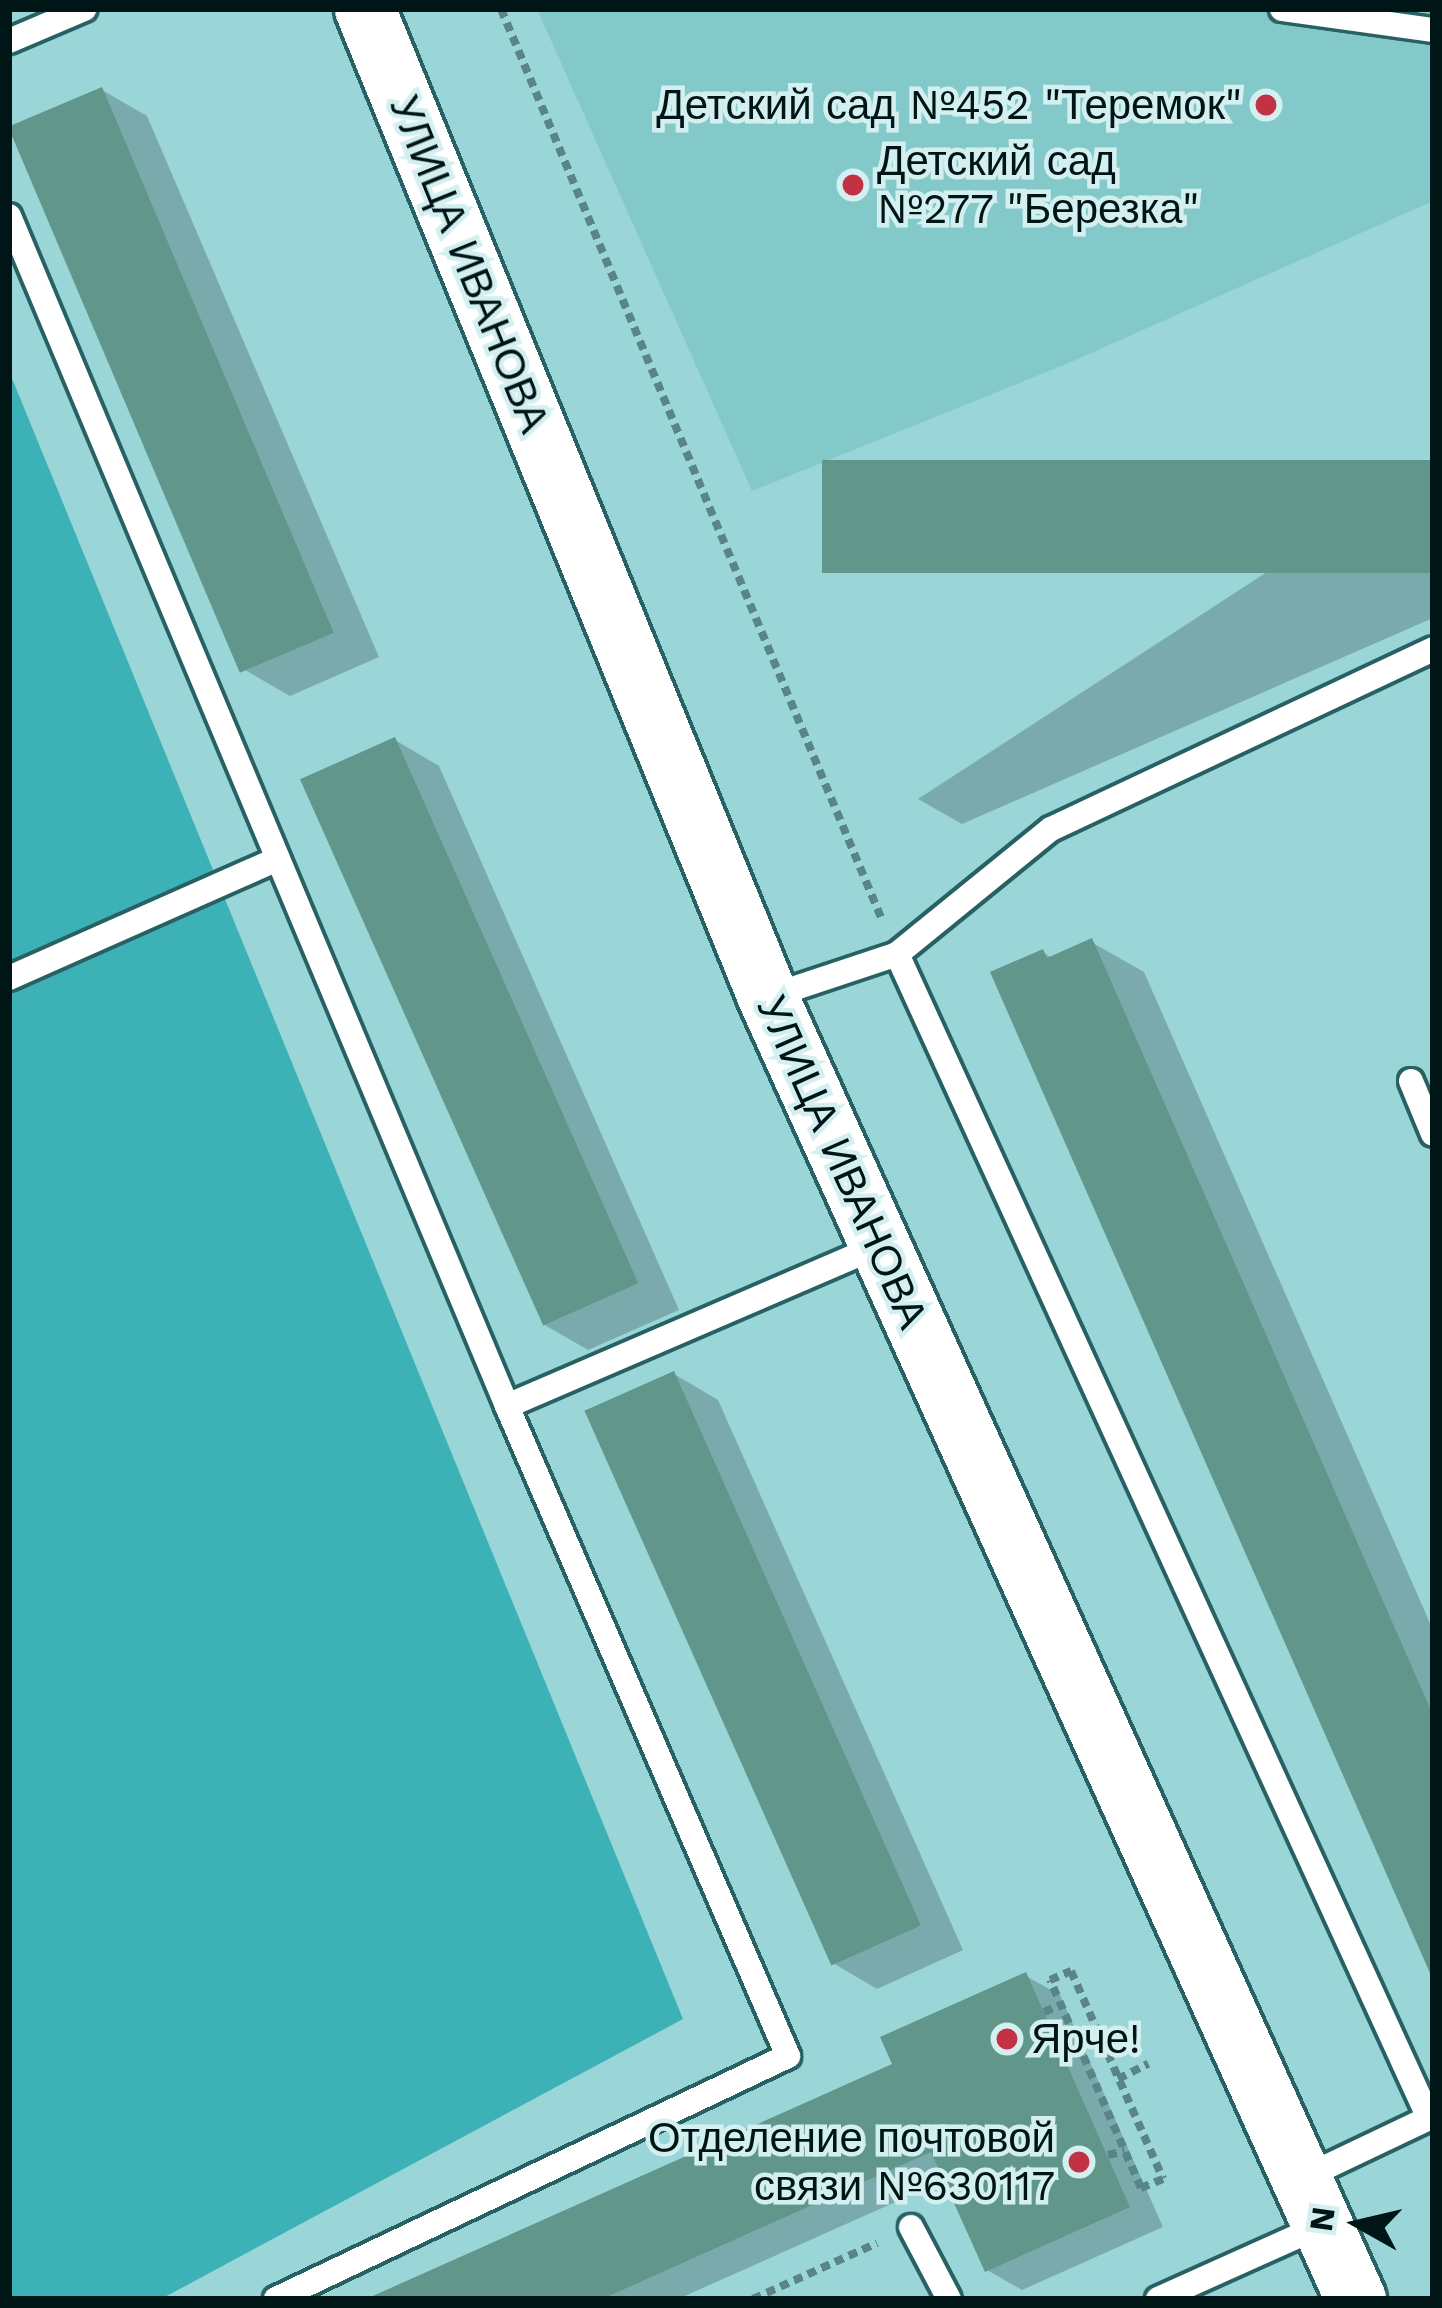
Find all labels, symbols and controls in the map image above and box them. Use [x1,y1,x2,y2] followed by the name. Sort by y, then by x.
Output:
[656,80,1242,130] place label: Детский сад №452 "Теремок"
[378,88,560,440] street label: УЛИЦА ИВАНОВА
[1253,92,1279,118] marker: Детский сад №452 "Теремок"
[877,136,1201,234] place label: Детский сад №277 "Березка"
[840,172,866,198] marker: Детский сад №277 "Березка"
[746,988,938,1336] street label: УЛИЦА ИВАНОВА
[1031,2014,1140,2064] place label: Ярче!
[994,2026,1020,2052] marker: Ярче!
[648,2113,1055,2212] place label: Отделение почтовой связи №630117
[1066,2149,1092,2175] marker: Отделение почтовой связи №630117
[1298,2164,1418,2284] north arrow
[1301,2204,1343,2234] text: N

